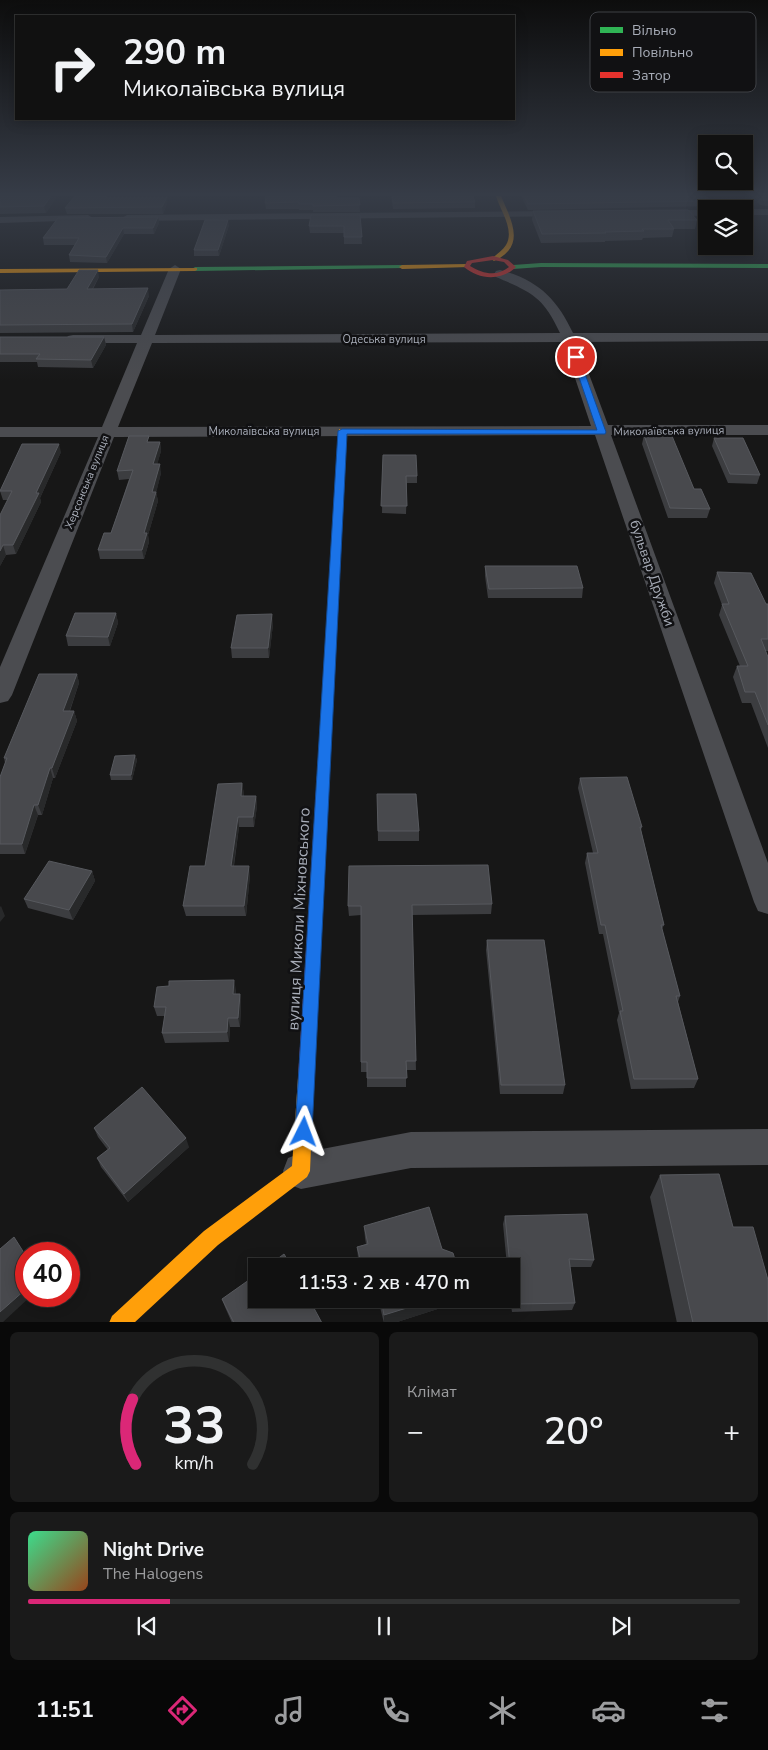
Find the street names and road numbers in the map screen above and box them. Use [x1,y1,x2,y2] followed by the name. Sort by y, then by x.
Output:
[342,332,426,347] street label: Одеська вулиця
[613,423,725,439] street label: Миколаївська вулиця
[208,424,320,439] street label: Миколаївська вулиця
[61,433,113,531] street label: Херсонська вулиця
[625,517,679,629] street label: бульвар Дружби
[282,807,316,1031] street label: вулиця Миколи Міхновського

